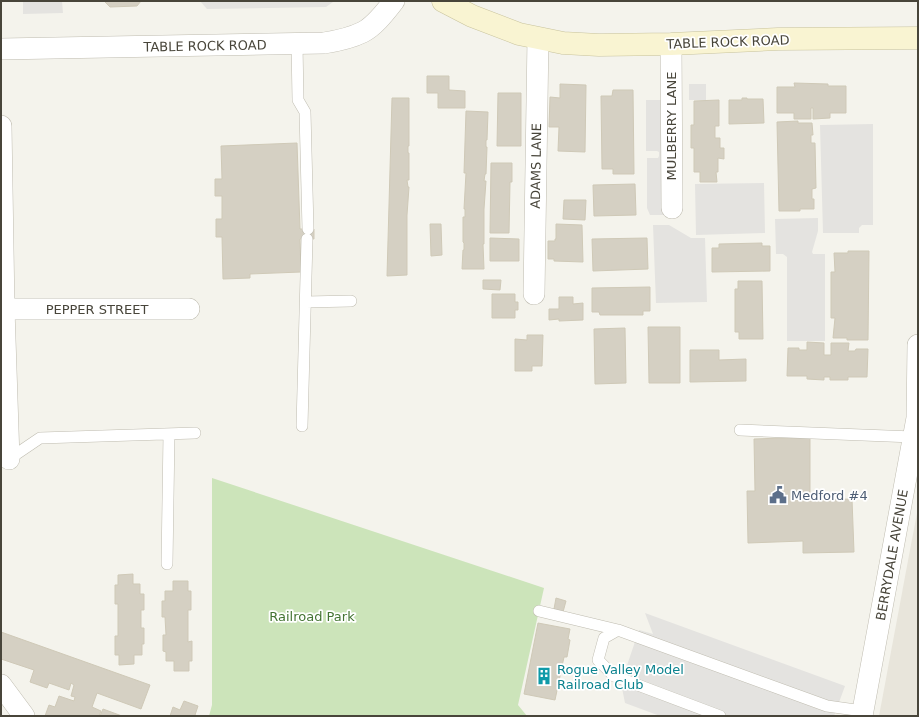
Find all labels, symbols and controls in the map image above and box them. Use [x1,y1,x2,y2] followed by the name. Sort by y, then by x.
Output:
[665,32,790,52] street label: TABLE ROCK ROAD
[142,37,267,55] street label: TABLE ROCK ROAD
[664,72,679,180] street label: MULBERRY LANE
[528,123,544,209] street label: ADAMS LANE
[46,302,148,317] street label: PEPPER STREET
[768,485,788,505] public building icon: Medford #4
[791,488,868,503] place label: Medford #4
[873,488,911,622] street label: BERRYDALE AVENUE
[269,609,355,624] park label: Railroad Park
[557,662,684,692] place label: Rogue Valley Model Railroad Club
[534,666,554,686] building icon: Rogue Valley Model Railroad Club

